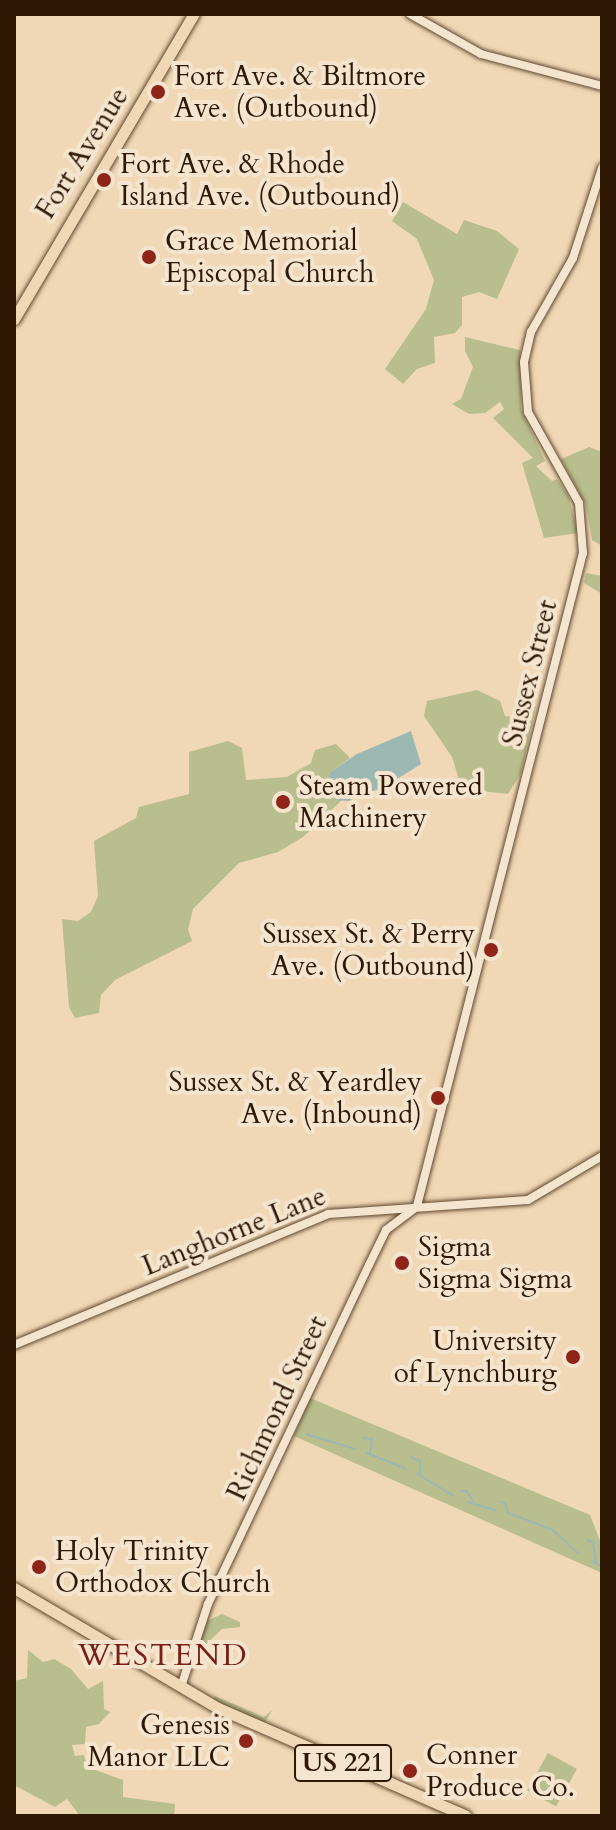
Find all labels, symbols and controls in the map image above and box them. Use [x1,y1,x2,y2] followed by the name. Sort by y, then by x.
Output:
[174,59,426,125] place label: Fort Ave. & Biltmore Ave. (Outbound)
[28,81,136,225] street label: Fort Avenue
[149,83,167,101] marker: Fort Ave. & Biltmore Ave. (Outbound)
[120,147,400,213] place label: Fort Ave. & Rhode Island Ave. (Outbound)
[95,171,113,189] marker: Fort Ave. & Rhode Island Ave. (Outbound)
[165,224,374,290] place label: Grace Memorial Episcopal Church
[140,248,158,266] marker: Grace Memorial Episcopal Church
[496,596,564,750] street label: Sussex Street
[299,769,483,835] place label: Steam Powered Machinery
[274,793,292,811] marker: Steam Powered Machinery
[262,917,475,983] place label: Sussex St. & Perry Ave. (Outbound)
[482,941,500,959] marker: Sussex St. & Perry Ave. (Outbound)
[168,1065,422,1131] place label: Sussex St. & Yeardley Ave. (Inbound)
[429,1089,447,1107] marker: Sussex St. & Yeardley Ave. (Inbound)
[137,1179,331,1283] street label: Langhorne Lane
[418,1230,572,1296] place label: Sigma Sigma Sigma
[393,1254,411,1272] marker: Sigma Sigma Sigma
[220,1310,334,1506] street label: Richmond Street
[394,1324,557,1390] place label: University of Lynchburg
[564,1348,582,1366] marker: University of Lynchburg
[55,1534,271,1600] place label: Holy Trinity Orthodox Church
[30,1558,48,1576] marker: Holy Trinity Orthodox Church
[77,1638,249,1674] district label: WESTEND
[87,1708,230,1774] place label: Genesis Manor LLC
[237,1732,255,1750] marker: Genesis Manor LLC
[426,1738,575,1804] place label: Conner Produce Co.
[293,1741,393,1785] road number: US 221
[401,1762,419,1780] marker: Conner Produce Co.

